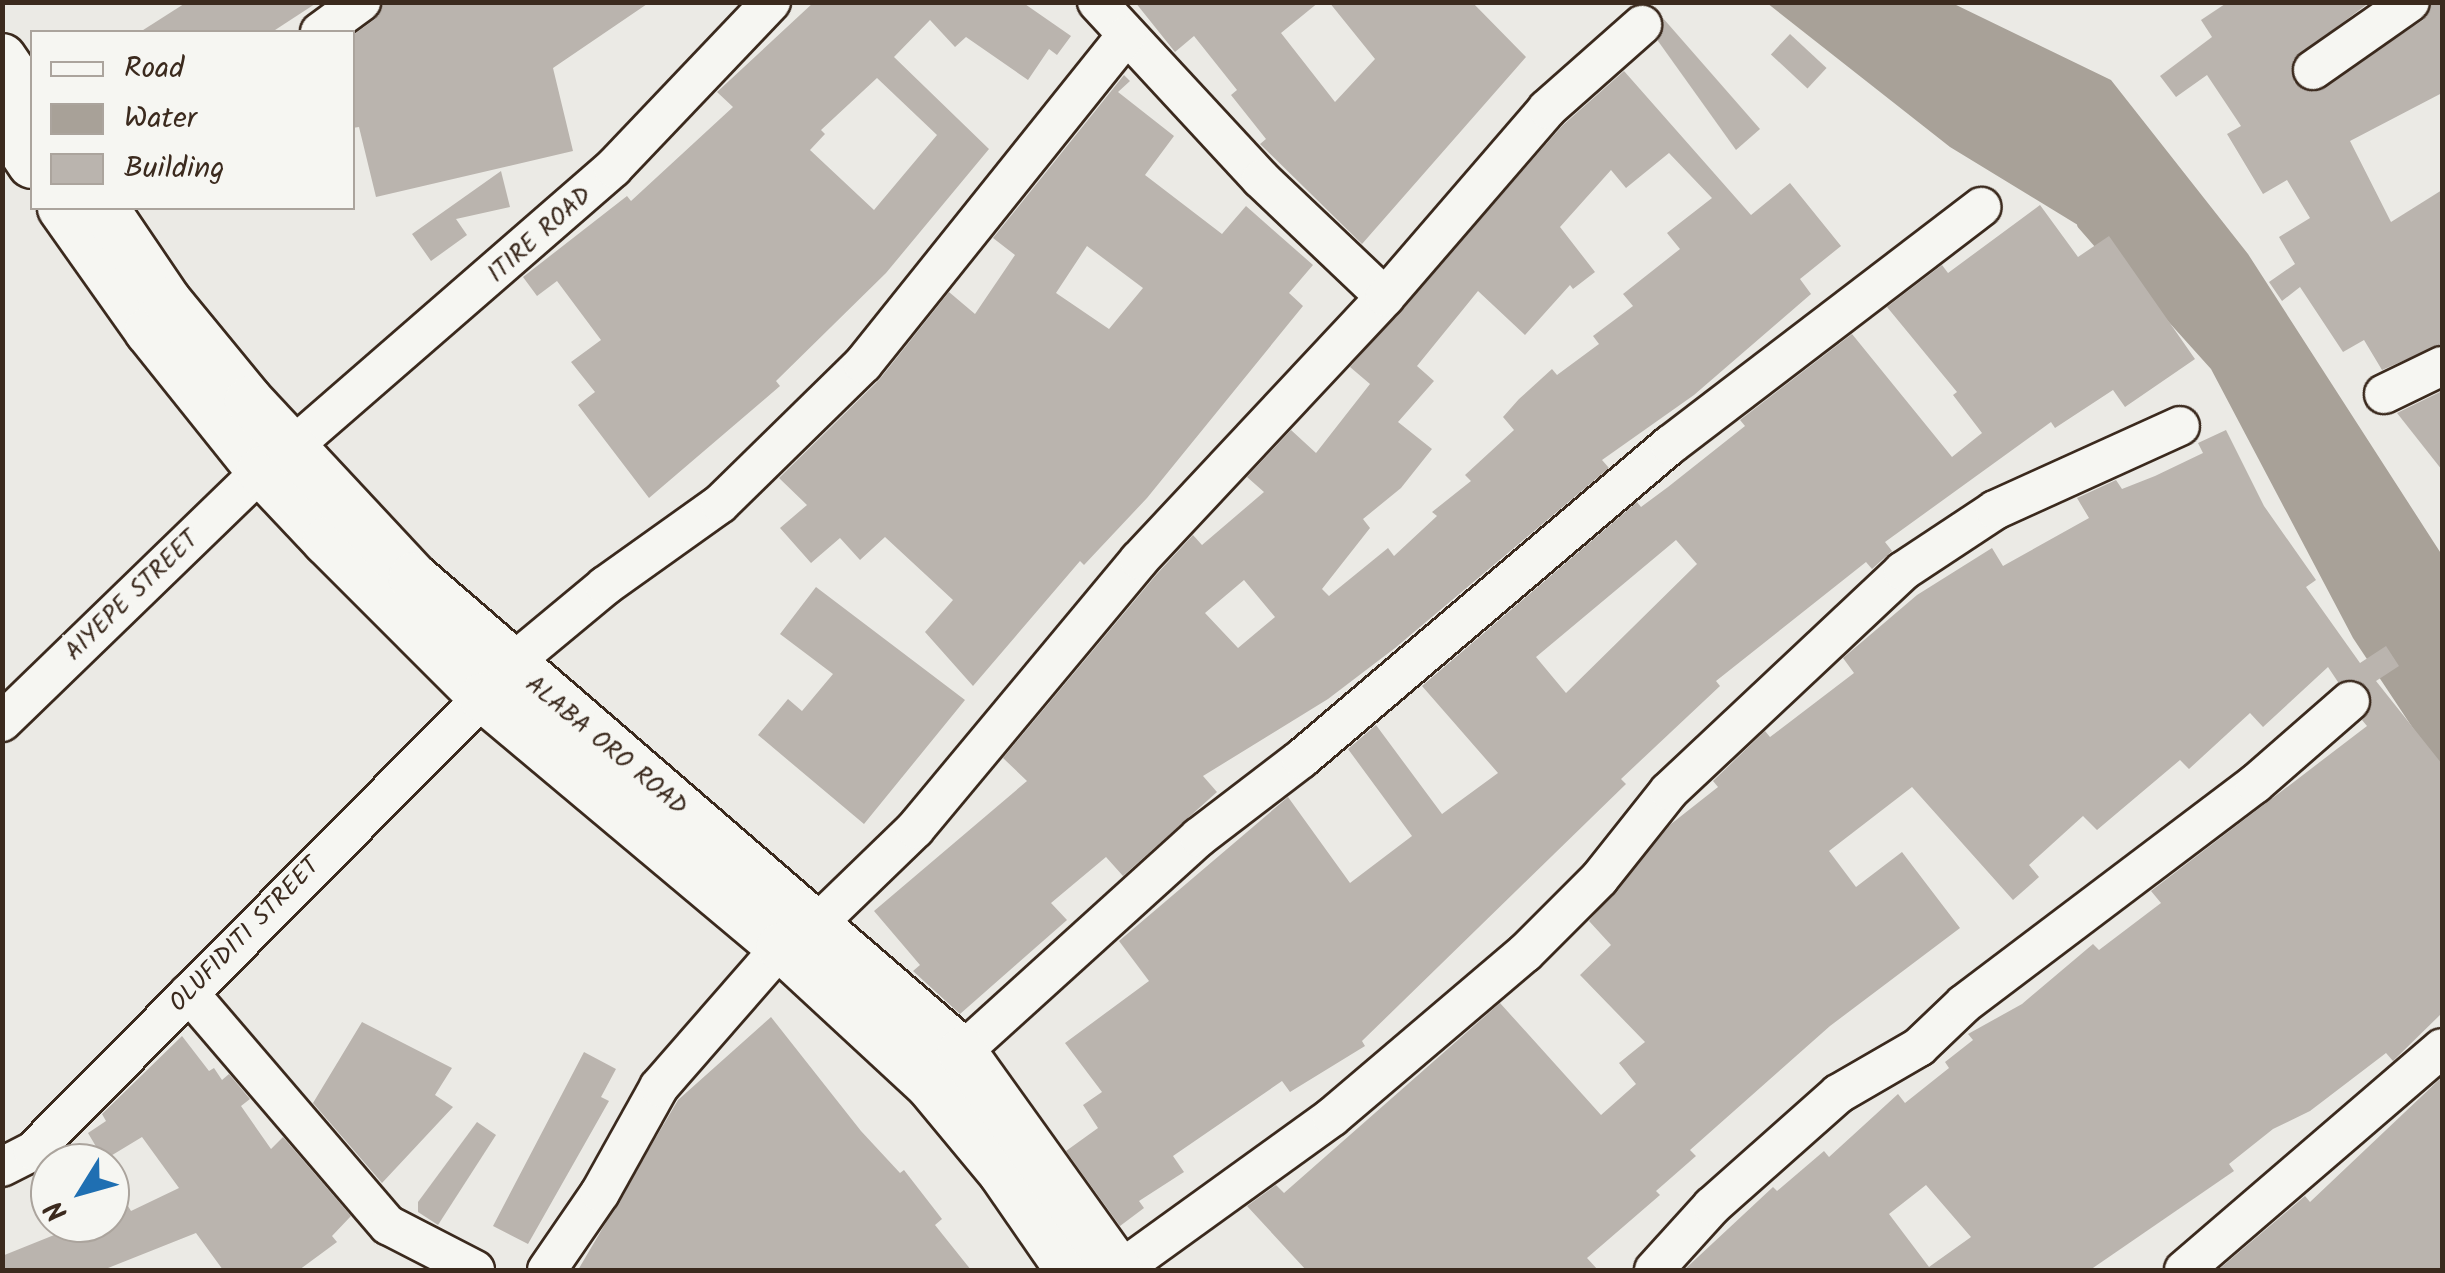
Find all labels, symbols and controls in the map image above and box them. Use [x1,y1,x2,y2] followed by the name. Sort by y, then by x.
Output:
[30,30,355,210] legend
[124,45,184,93] text: Road
[124,95,197,143] text: Water
[124,145,224,193] text: Building
[482,181,598,289] street label: ITIRE ROAD
[59,525,205,667] street label: AIYEPE STREET
[519,670,693,822] street label: ALABA ORO ROAD
[163,851,327,1019] street label: OLUFIDITI STREET
[30,1143,130,1243] north arrow
[34,1190,81,1231] text: N

